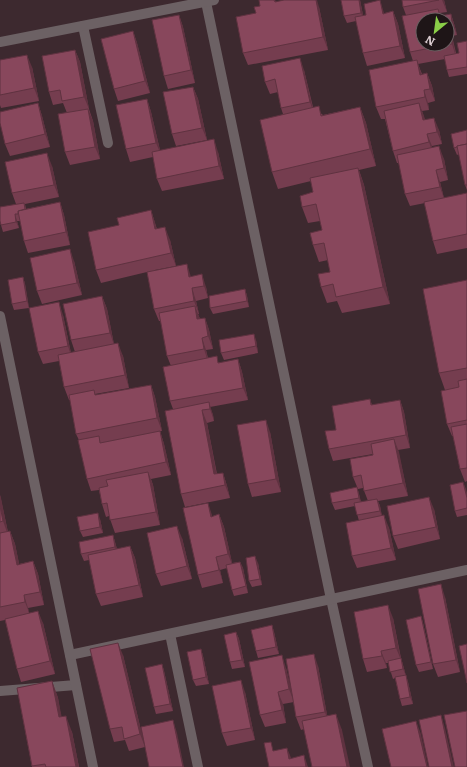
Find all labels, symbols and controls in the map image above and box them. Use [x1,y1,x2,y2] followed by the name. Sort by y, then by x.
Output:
[415,12,455,52] north arrow
[422,32,438,51] text: N

